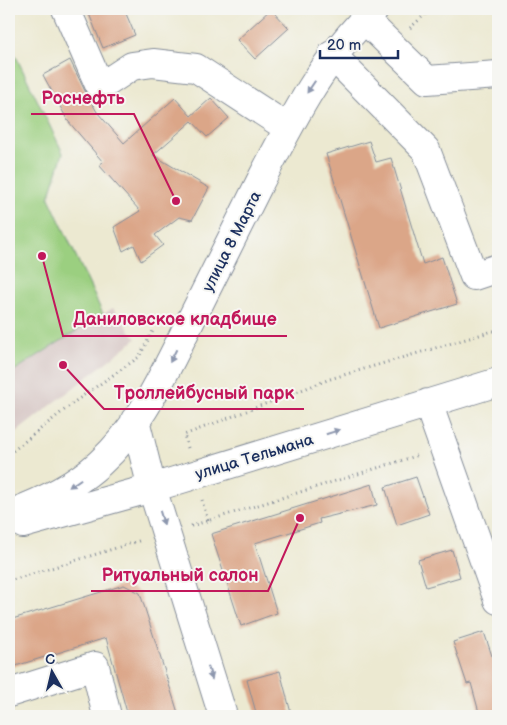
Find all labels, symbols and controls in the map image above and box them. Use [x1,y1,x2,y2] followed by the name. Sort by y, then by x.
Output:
[320,28,397,60] scale bar
[327,36,361,55] text: 20 m
[307,80,316,94] one-way arrow
[31,81,134,114] callout: Роснефть
[41,88,126,109] text: Роснефть
[199,188,266,295] street label: улица 8 Марта
[63,303,287,336] callout: Даниловское кладбище
[73,309,277,330] text: Даниловское кладбище
[169,348,177,363] one-way arrow
[104,376,304,409] callout: Троллейбусный парк
[114,383,294,404] text: Троллейбусный парк
[325,428,340,435] one-way arrow
[193,430,316,484] street label: улица Тельмана
[68,478,82,488] one-way arrow
[158,511,166,526] one-way arrow
[91,558,268,591] callout: Ритуальный салон
[101,565,259,586] text: Ритуальный салон
[28,648,78,698] north arrow
[44,650,57,669] text: С
[206,666,214,681] one-way arrow

